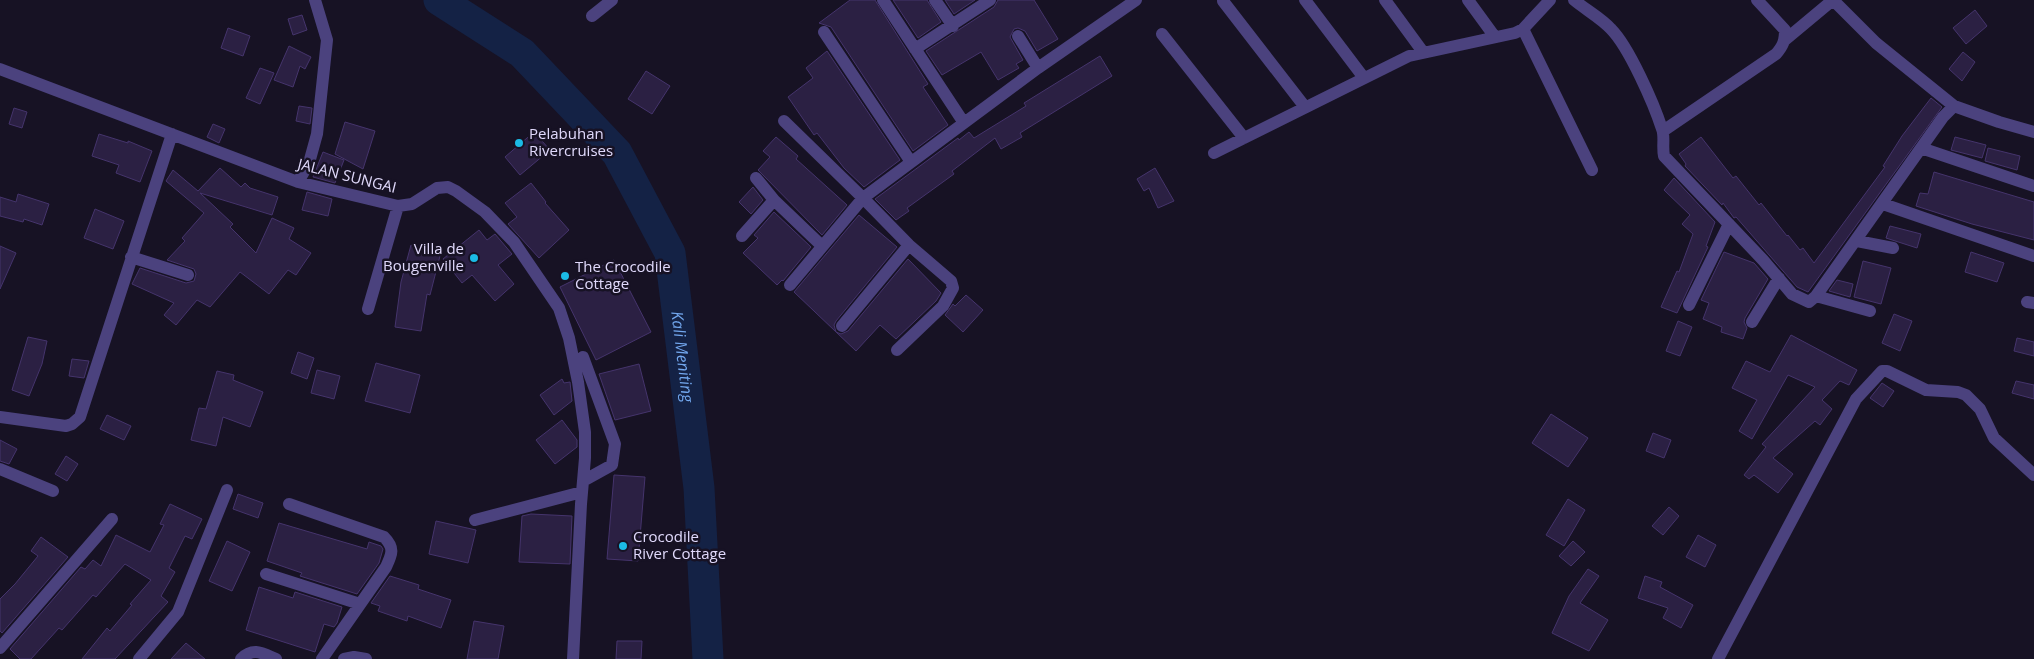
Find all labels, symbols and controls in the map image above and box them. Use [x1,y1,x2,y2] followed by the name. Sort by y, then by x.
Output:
[529,123,613,160] place label: Pelabuhan Rivercruises
[513,137,525,149] marker: Pelabuhan Rivercruises
[294,153,399,197] street label: JALAN SUNGAI
[383,238,464,275] place label: Villa de Bougenville
[468,252,480,264] marker: Villa de Bougenville
[575,256,671,293] place label: The Crocodile Cottage
[559,270,571,282] marker: The Crocodile Cottage
[666,310,699,404] water label: Kali Meniting
[633,526,726,563] place label: Crocodile River Cottage
[617,540,629,552] marker: Crocodile River Cottage

